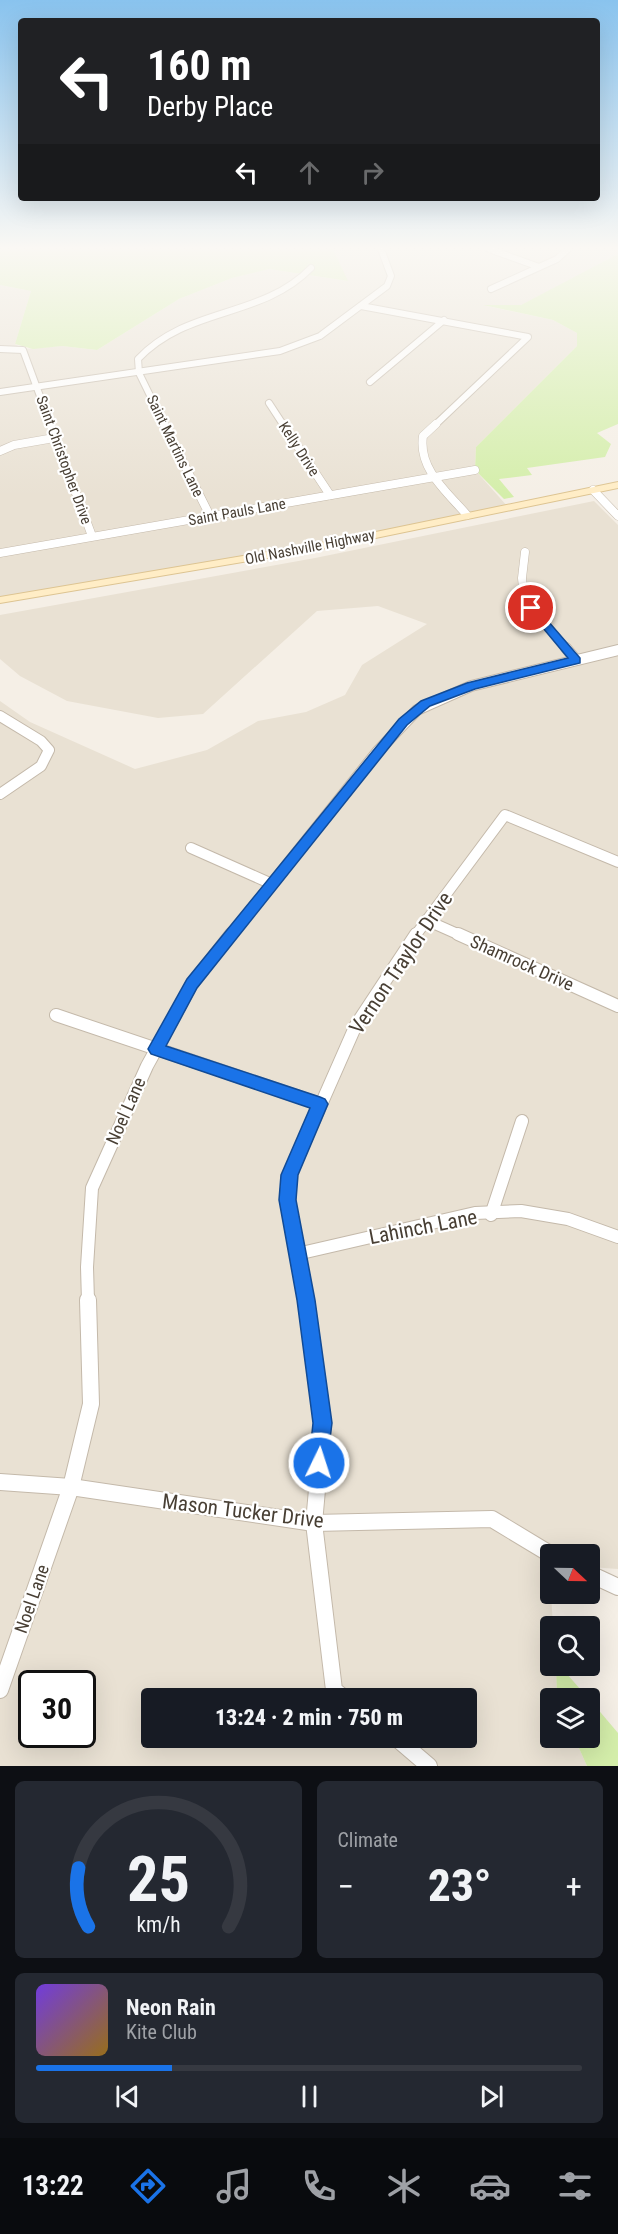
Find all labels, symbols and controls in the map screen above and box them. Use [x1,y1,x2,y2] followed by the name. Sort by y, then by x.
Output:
[147,41,252,90] text: 160 m
[48,42,126,120] icon: left
[147,91,273,123] text: Derby Place
[230,156,263,189] icon: left
[293,156,326,189] icon: ahead
[356,156,389,189] icon: right
[143,392,207,500] street label: Saint Martins Lane
[32,393,96,527] street label: Saint Christopher Drive
[275,418,323,480] street label: Kelly Drive
[187,495,287,529] street label: Saint Pauls Lane
[244,526,376,568] street label: Old Nashville Highway
[505,582,556,633] pin
[514,591,547,624] icon: arrive
[345,887,457,1039] street label: Vernon Traylor Drive
[467,930,577,995] street label: Shamrock Drive
[101,1074,150,1148] street label: Noel Lane
[367,1205,479,1249] street label: Lahinch Lane
[287,1431,351,1495] position arrow
[161,1489,325,1533] street label: Mason Tucker Drive
[540,1544,600,1604] north arrow
[540,1544,600,1748] map controls
[10,1562,53,1636] street label: Noel Lane
[540,1616,600,1676] button: search
[18,1670,96,1748] speed limit sign: 30
[540,1688,600,1748] button: layers
[215,1705,403,1730] text: 13:24 · 2 min · 750 m
[338,1828,398,1852] text: Climate
[127,1843,190,1916] text: 25
[428,1859,492,1912] text: 23°
[338,1867,354,1906] text: −
[566,1867,582,1906] text: +
[136,1912,180,1937] text: km/h
[126,1995,216,2020] text: Neon Rain
[126,2020,197,2044] text: Kite Club
[111,2080,144,2113] icon: previous
[293,2080,326,2113] icon: pause
[475,2080,508,2113] icon: next
[127,2165,169,2207] icon: directions
[213,2165,255,2207] icon: music
[298,2165,340,2207] icon: phone
[383,2165,425,2207] icon: climate
[469,2165,511,2207] icon: car
[554,2165,596,2207] icon: filters
[22,2170,84,2202] text: 13:22

